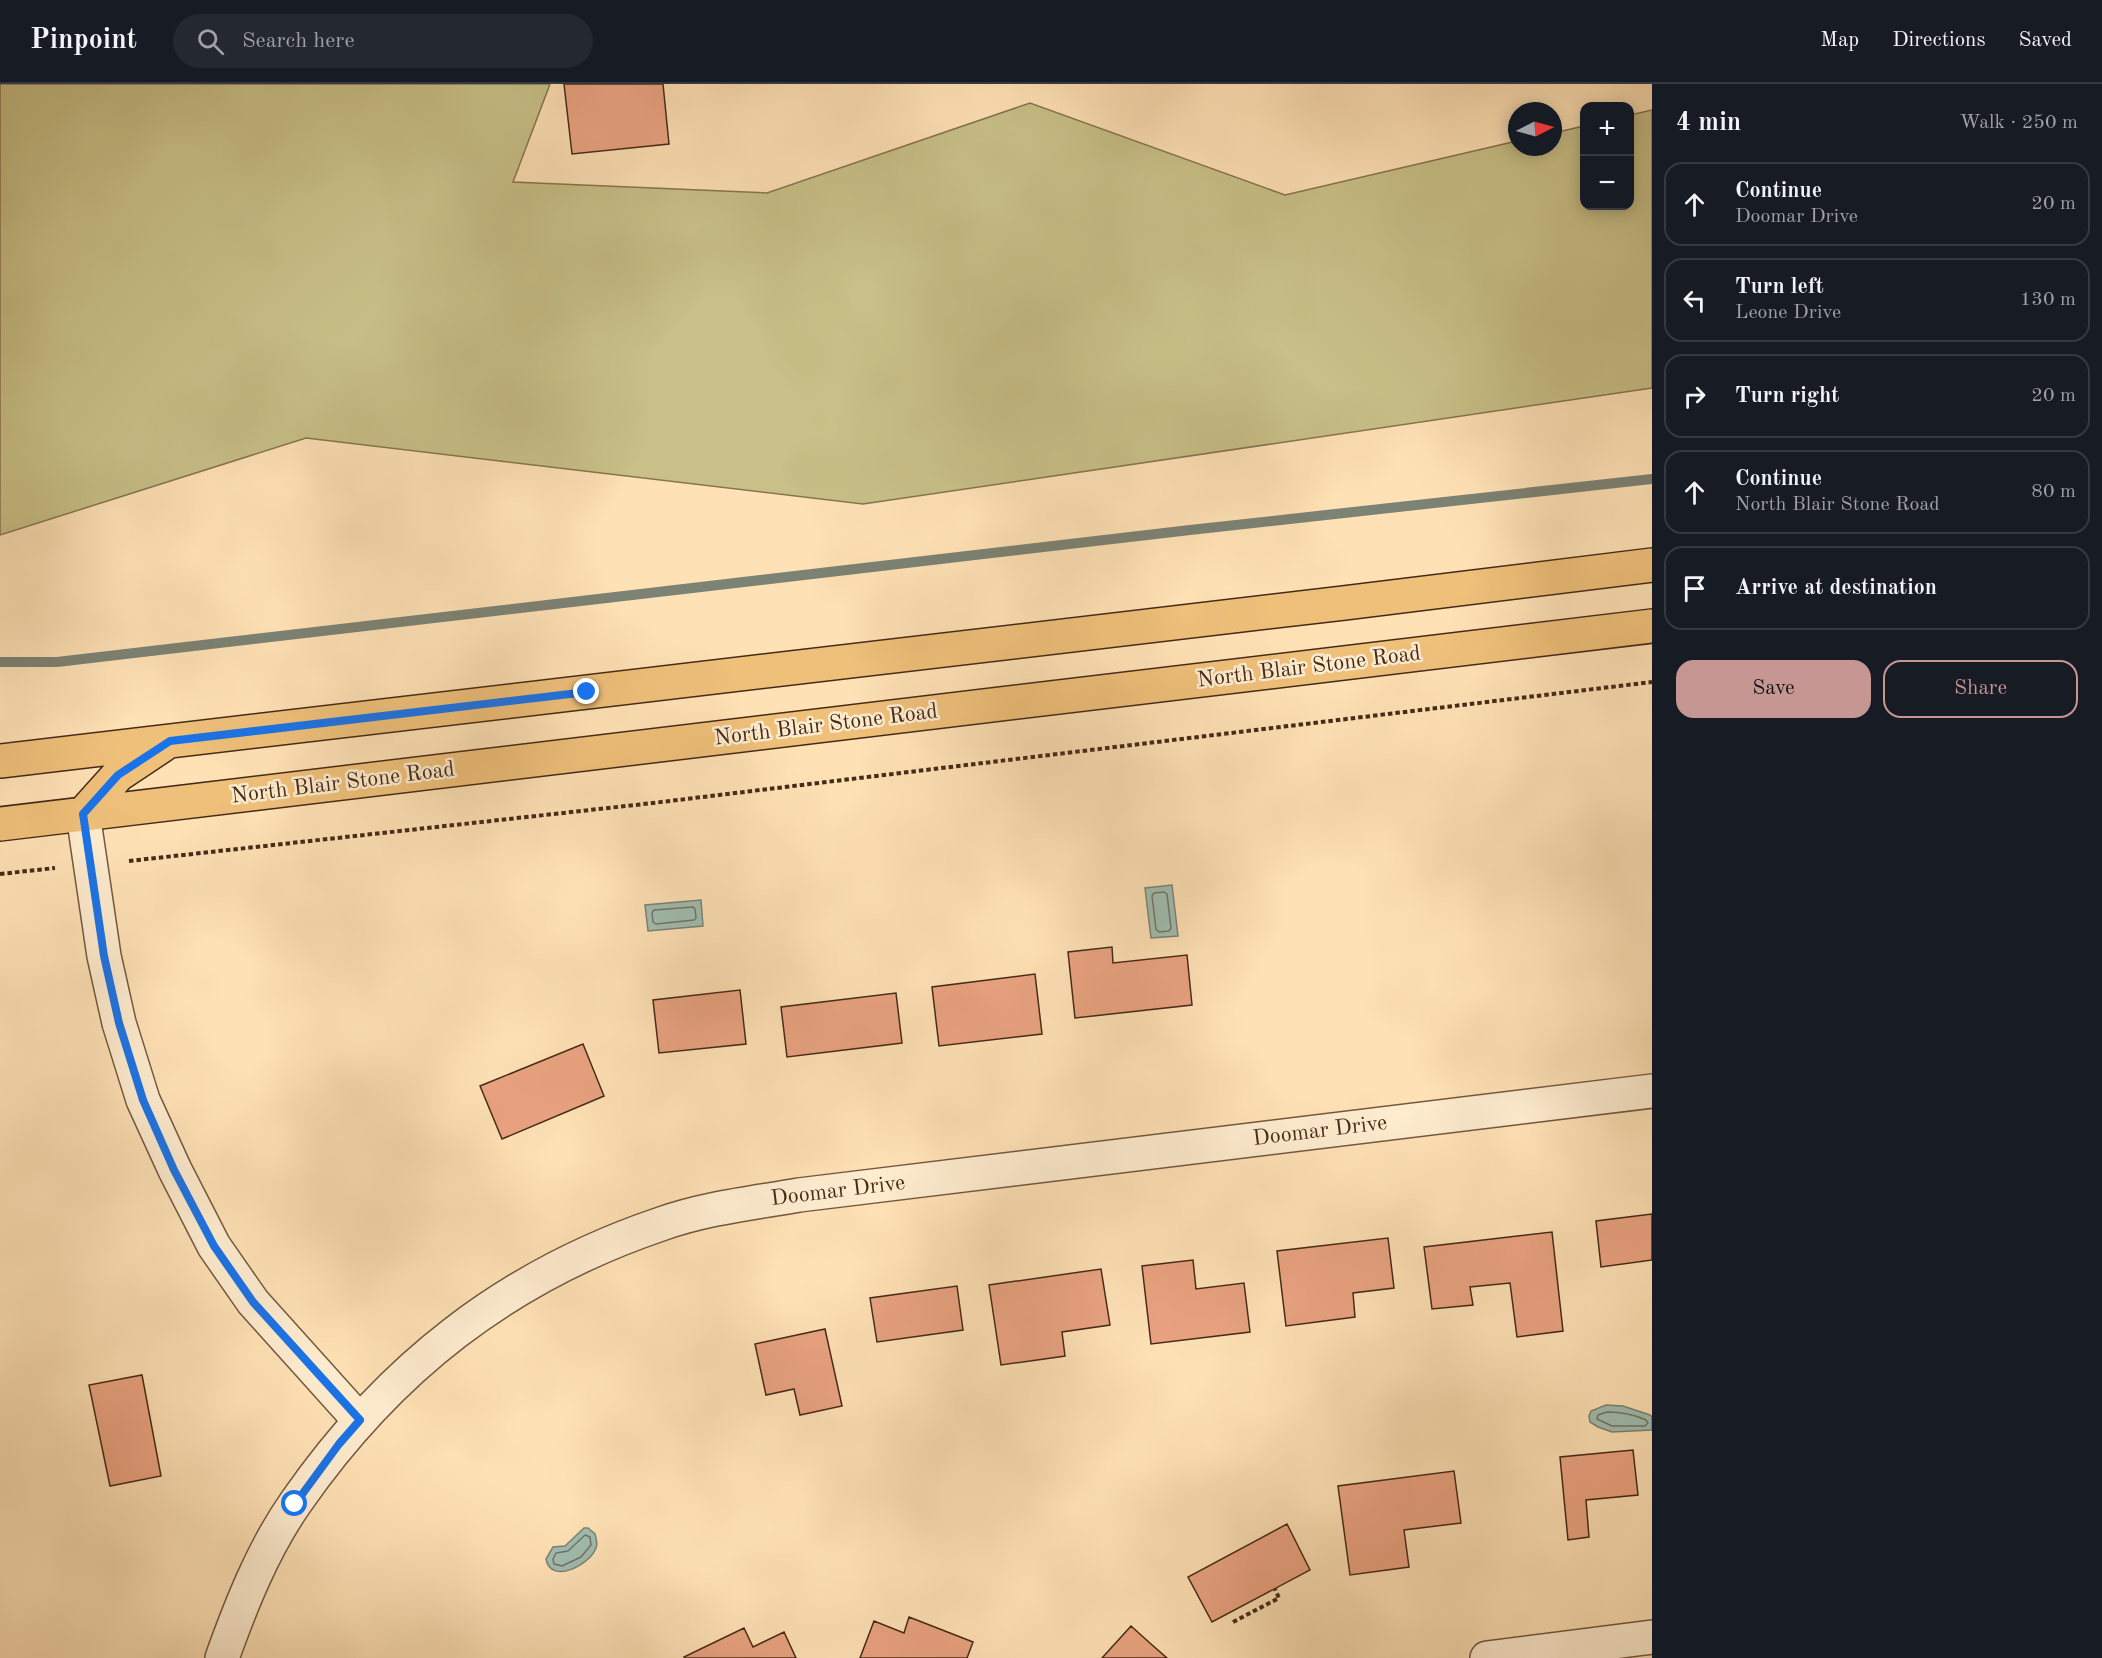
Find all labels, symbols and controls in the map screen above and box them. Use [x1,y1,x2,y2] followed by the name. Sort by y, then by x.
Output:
[173,14,593,68] search box
[194,25,227,58] icon: search
[30,27,137,55] text: Pinpoint
[242,30,355,52] text: Search here
[1820,30,1859,51] text: Map
[1892,30,1986,51] text: Directions
[2019,30,2072,51] text: Saved
[1508,102,1562,156] north arrow
[1580,102,1634,210] map controls
[1580,102,1634,156] button: +
[1676,110,1741,136] text: 4 min
[1959,113,2078,133] text: Walk · 250 m
[1580,156,1634,210] button: −
[1735,180,1822,202] text: Continue
[1678,188,1711,221] icon: ahead
[2031,194,2076,214] text: 20 m
[1735,207,1858,227] text: Doomar Drive
[1735,276,1824,298] text: Turn left
[1678,284,1711,317] icon: left
[2020,290,2076,310] text: 130 m
[1735,303,1841,323] text: Leone Drive
[1678,380,1711,413] icon: right
[1735,385,1839,407] text: Turn right
[2031,386,2076,406] text: 20 m
[1735,468,1822,490] text: Continue
[1678,476,1711,509] icon: ahead
[2031,482,2076,502] text: 80 m
[1735,495,1940,515] text: North Blair Stone Road
[1678,572,1711,605] icon: arrive
[1735,577,1937,599] text: Arrive at destination
[1196,642,1422,692] street label: North Blair Stone Road
[1676,660,1871,718] button: Save
[1883,660,2078,718] button: Share
[573,678,599,704] route end
[713,700,939,750] street label: North Blair Stone Road
[230,758,456,808] street label: North Blair Stone Road
[1251,1112,1389,1150] street label: Doomar Drive
[769,1172,907,1210] street label: Doomar Drive
[281,1490,307,1516] route start

